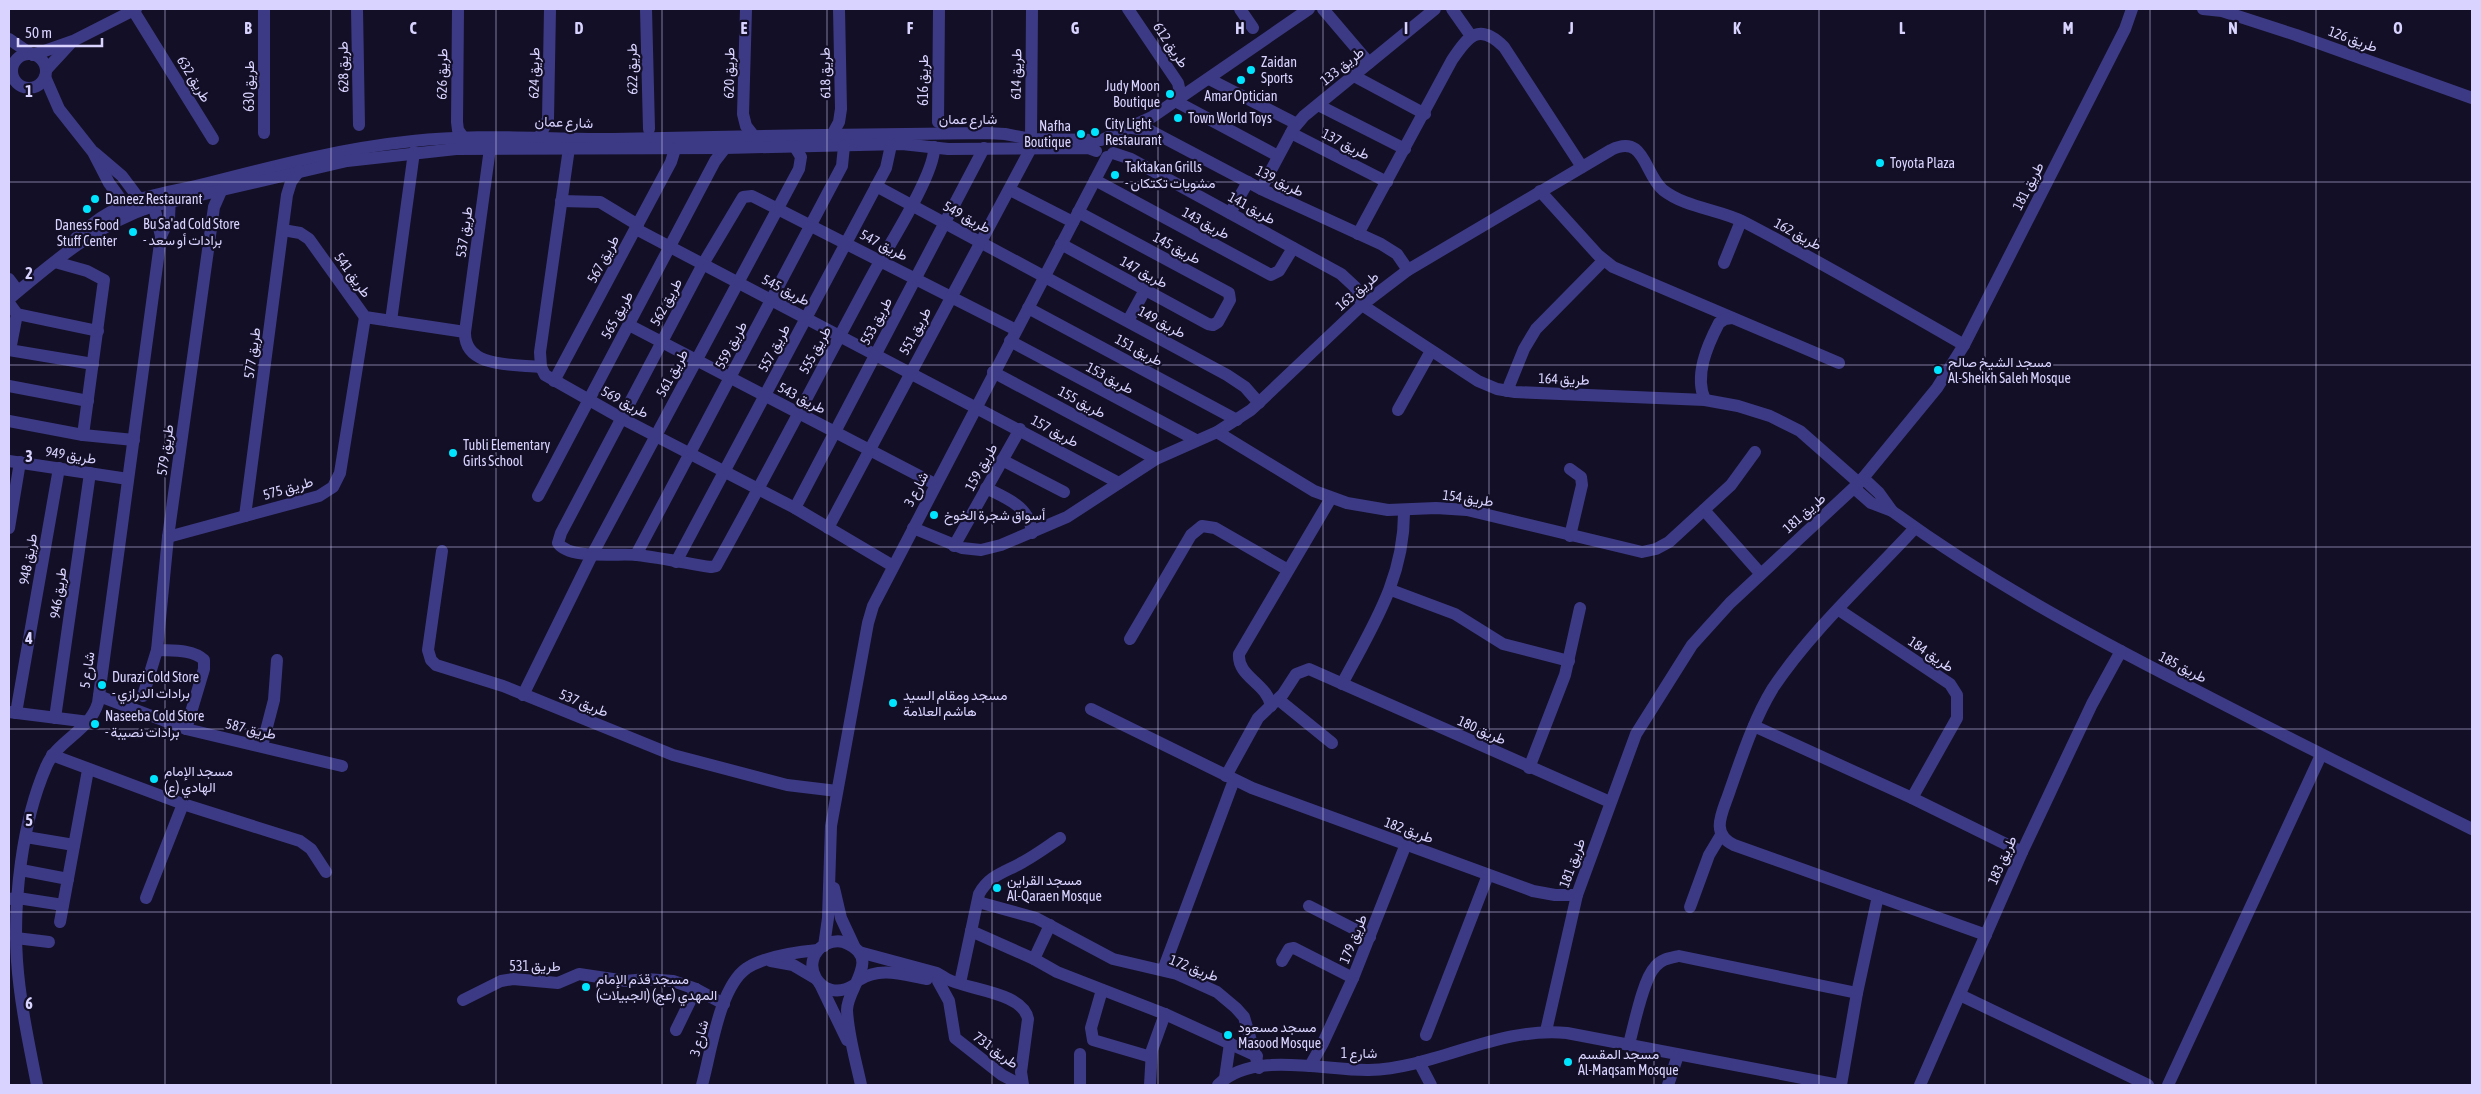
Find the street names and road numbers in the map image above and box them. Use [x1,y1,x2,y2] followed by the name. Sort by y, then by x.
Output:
[1149,19,1192,71] street label: طريق 612
[2326,23,2380,56] street label: طريق 126
[335,41,352,93] street label: طريق 628
[624,43,641,95] street label: طريق 622
[1317,44,1368,89] street label: طريق 133
[526,47,543,99] street label: طريق 624
[721,47,738,99] street label: طريق 620
[817,47,834,99] street label: طريق 618
[434,48,451,100] street label: طريق 626
[1008,48,1025,100] street label: طريق 614
[173,53,214,106] street label: طريق 632
[915,54,932,106] street label: طريق 616
[241,60,258,112] street label: طريق 630
[939,111,997,130] street label: شارع عمان
[534,113,594,134] street label: شارع عمان
[1319,125,1373,164] street label: طريق 137
[2009,159,2048,213] street label: طريق 181
[1253,162,1307,201] street label: طريق 139
[1225,189,1278,228] street label: طريق 141
[940,198,993,237] street label: طريق 549
[1179,204,1232,243] street label: طريق 143
[453,205,476,259] street label: طريق 537
[1771,215,1824,254] street label: طريق 162
[857,226,911,265] street label: طريق 547
[1150,229,1203,268] street label: طريق 145
[584,233,623,286] street label: طريق 567
[331,250,375,301] street label: طريق 541
[1117,253,1170,292] street label: طريق 147
[1332,268,1382,315] street label: طريق 163
[759,271,813,310] street label: طريق 545
[647,276,686,329] street label: طريق 562
[598,289,637,342] street label: طريق 565
[857,295,896,348] street label: طريق 553
[1135,303,1188,342] street label: طريق 149
[896,305,935,358] street label: طريق 551
[712,319,751,372] street label: طريق 559
[755,322,794,375] street label: طريق 557
[796,324,835,377] street label: طريق 555
[241,326,264,380] street label: طريق 577
[1112,331,1165,370] street label: طريق 151
[653,347,692,400] street label: طريق 561
[1083,359,1136,398] street label: طريق 153
[1538,370,1590,389] street label: طريق 164
[775,379,829,418] street label: طريق 543
[598,383,651,422] street label: طريق 569
[1055,383,1108,422] street label: طريق 155
[1028,412,1081,451] street label: طريق 157
[154,423,177,477] street label: طريق 579
[962,441,1001,494] street label: طريق 159
[44,443,98,468] street label: طريق 949
[901,469,934,510] street label: شارع 3
[261,473,315,504] street label: طريق 575
[1441,487,1495,510] street label: طريق 154
[1780,490,1829,537] street label: طريق 181
[16,532,41,586] street label: طريق 948
[47,566,70,620] street label: طريق 946
[1905,633,1957,676] street label: طريق 184
[2156,648,2210,687] street label: طريق 185
[77,651,100,690] street label: شارع 5
[557,686,611,721] street label: طريق 537
[1455,712,1509,749] street label: طريق 180
[224,715,278,744] street label: طريق 587
[1382,814,1436,847] street label: طريق 182
[1984,833,2021,887] street label: طريق 183
[1556,836,1589,890] street label: طريق 181
[1336,912,1371,966] street label: طريق 179
[1167,951,1221,986] street label: طريق 172
[509,958,561,975] street label: طريق 531
[687,1018,714,1059] street label: شارع 3
[970,1028,1021,1072] street label: طريق 731
[1341,1045,1377,1064] street label: شارع 1

